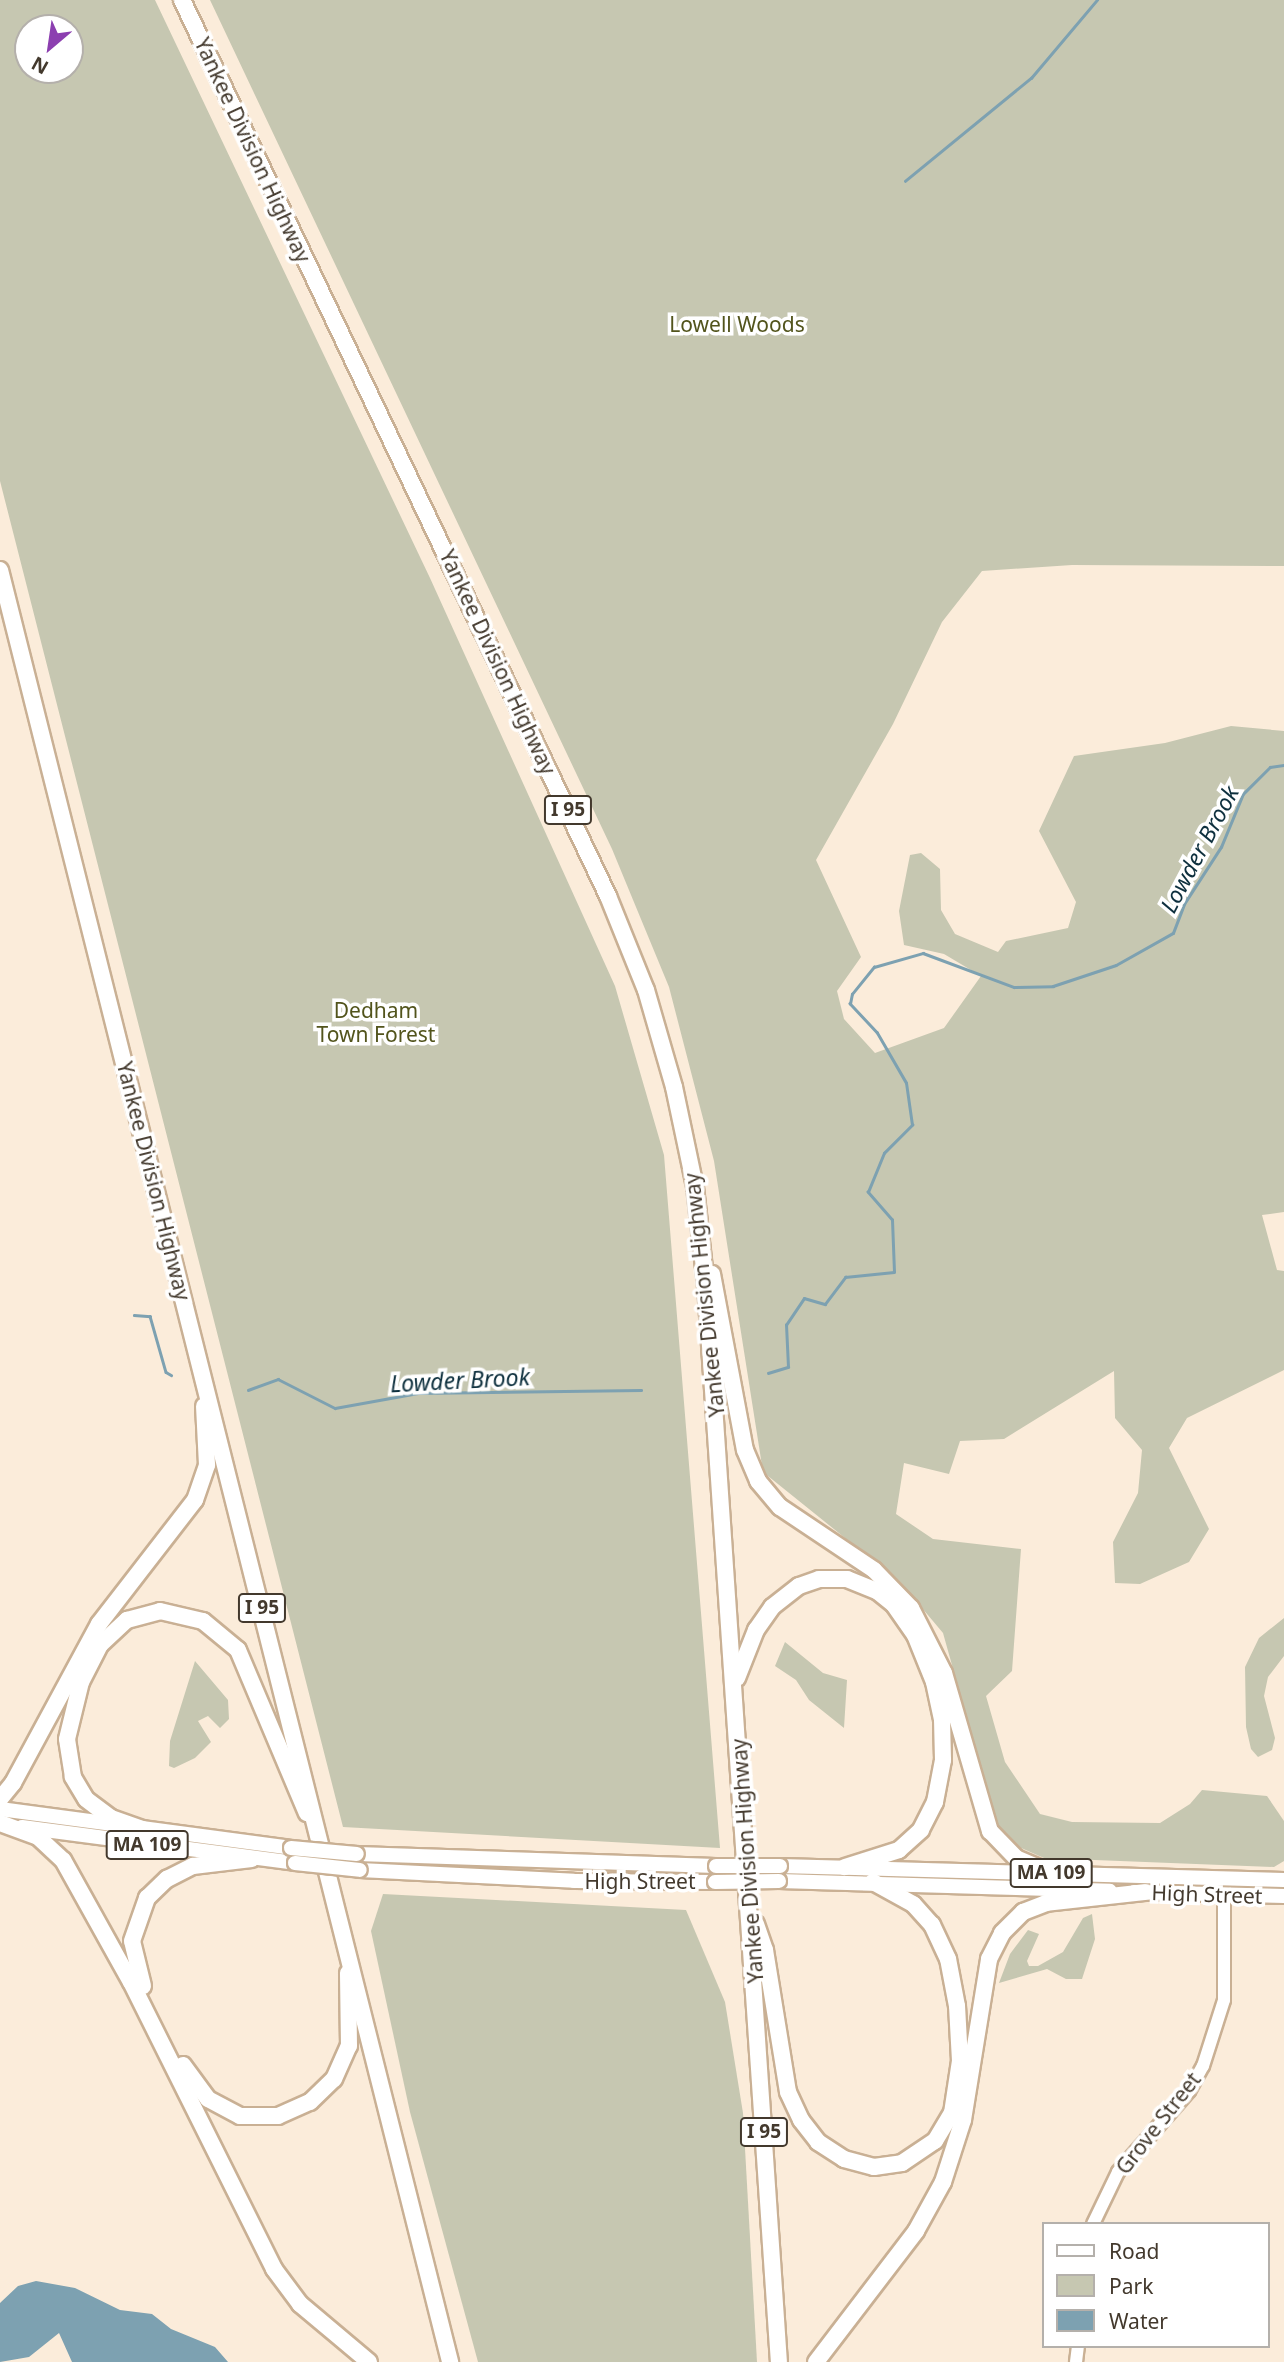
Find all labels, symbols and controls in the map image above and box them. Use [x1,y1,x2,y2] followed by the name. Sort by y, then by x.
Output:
[14,14,84,84] north arrow
[190,34,316,266] street label: Yankee Division Highway
[27,51,53,81] text: N
[669,311,805,337] park label: Lowell Woods
[435,546,561,778] street label: Yankee Division Highway
[1154,781,1244,917] water label: Lowder Brook
[544,794,592,825] road number: I 95
[317,997,435,1047] park label: Dedham Town Forest
[112,1059,196,1303] street label: Yankee Division Highway
[679,1172,729,1418] street label: Yankee Division Highway
[389,1363,531,1397] water label: Lowder Brook
[238,1592,286,1624] road number: I 95
[726,1738,768,1984] street label: Yankee Division Highway
[105,1829,189,1860] road number: MA 109
[1009,1857,1093,1888] road number: MA 109
[585,1868,695,1894] street label: High Street
[1151,1879,1263,1909] street label: High Street
[1110,2067,1206,2179] street label: Grove Street
[740,2116,788,2148] road number: I 95
[1042,2222,1270,2348] legend
[1109,2237,1159,2265] text: Road
[1109,2272,1153,2300] text: Park
[1109,2307,1168,2335] text: Water

